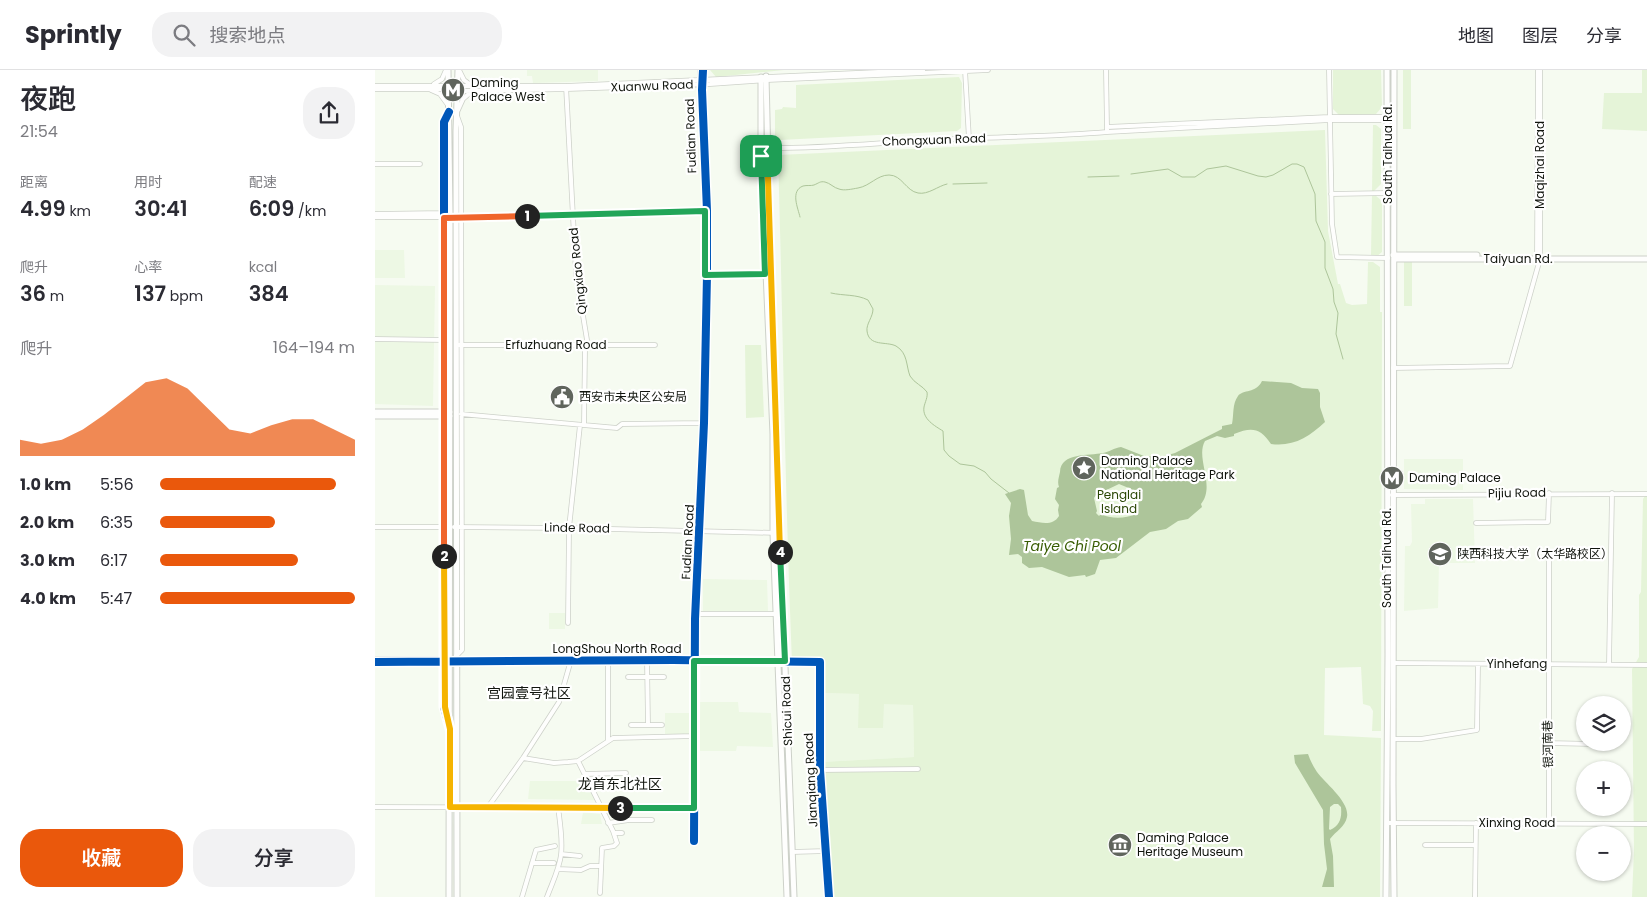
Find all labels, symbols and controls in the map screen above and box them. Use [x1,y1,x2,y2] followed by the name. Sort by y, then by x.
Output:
[152,12,502,57] search box
[25,18,122,51] text: Sprintly
[170,21,198,49] icon: search
[210,22,286,49] text: 搜索地点
[1458,23,1494,48] text: 地图
[1522,23,1558,48] text: 图层
[1586,23,1622,48] text: 分享
[471,74,545,105] place label: Daming Palace West
[610,76,694,95] street label: Xuanwu Road
[440,77,466,103] metro station icon: Daming Palace West
[20,80,76,119] text: 夜跑
[303,87,355,139] button: share
[681,98,700,174] street label: Fudian Road
[1379,104,1396,204] street label: South Taihua Rd.
[20,120,58,143] text: 21:54
[1531,121,1548,209] street label: Maqizhai Road
[882,129,986,150] street label: Chongxuan Road
[740,135,782,177] pin
[747,142,775,170] icon: arrive
[20,172,48,192] text: 距离
[134,172,162,192] text: 用时
[249,172,277,192] text: 配速
[20,194,66,223] text: 4.99
[134,194,187,223] text: 30:41
[249,194,294,223] text: 6:09
[66,201,91,221] text: km
[294,201,326,221] text: /km
[515,204,539,228] pin: 1
[525,206,530,226] text: 1
[564,227,591,315] street label: Qingxiao Road
[1484,250,1552,267] street label: Taiyuan Rd.
[20,257,48,277] text: 爬升
[134,257,162,277] text: 心率
[249,257,277,277] text: kcal
[20,279,46,308] text: 36
[134,279,166,308] text: 137
[249,279,289,308] text: 384
[46,286,64,306] text: m
[166,286,203,306] text: bpm
[273,336,355,359] text: 164–194 m
[505,336,607,353] street label: Erfuzhuang Road
[20,337,52,360] text: 爬升
[549,384,575,410] public building icon: 西安市未央区公安局
[579,388,687,405] place label: 西安市未央区公安局
[1101,452,1235,483] place label: Daming Palace National Heritage Park
[1071,455,1097,481] place icon: Daming Palace National Heritage Park
[1379,465,1405,491] metro station icon: Daming Palace
[1409,469,1501,486] place label: Daming Palace
[20,473,71,496] text: 1.0 km
[100,473,134,496] text: 5:56
[1488,483,1546,502] street label: Pijiu Road
[1097,486,1141,517] park label: Penglai Island
[677,504,698,580] street label: Fudian Road
[1378,508,1395,608] street label: South Taihua Rd.
[20,511,74,534] text: 2.0 km
[100,511,133,534] text: 6:35
[544,518,610,537] street label: Linde Road
[1023,536,1122,556] water label: Taiye Chi Pool
[767,540,793,564] pin: 4
[1427,541,1453,567] school or university icon: 陕西科技大学（太华路校区）
[776,542,785,562] text: 4
[431,544,457,568] pin: 2
[1457,545,1613,562] place label: 陕西科技大学（太华路校区）
[441,546,449,566] text: 2
[20,549,75,572] text: 3.0 km
[100,549,127,572] text: 6:17
[20,587,76,610] text: 4.0 km
[100,587,132,610] text: 5:47
[553,640,682,657] street label: LongShou North Road
[1487,655,1547,672] street label: Yinhefang
[777,676,796,746] street label: Shicui Road
[487,683,571,703] district label: 宫园壹号社区
[1576,696,1631,881] map controls
[1576,696,1631,751] button: layers
[1539,720,1556,768] street label: 银河南巷
[800,732,821,828] street label: Jianqiang Road
[1576,761,1631,816] button: +
[578,774,662,794] district label: 龙首东北社区
[607,796,633,820] pin: 3
[616,798,625,818] text: 3
[1479,814,1555,831] street label: Xinxing Road
[1576,826,1631,881] button: −
[20,829,183,887] button: 收藏
[193,829,355,887] button: 分享
[1137,829,1243,860] place label: Daming Palace Heritage Museum
[1107,832,1133,858] museum icon: Daming Palace Heritage Museum

